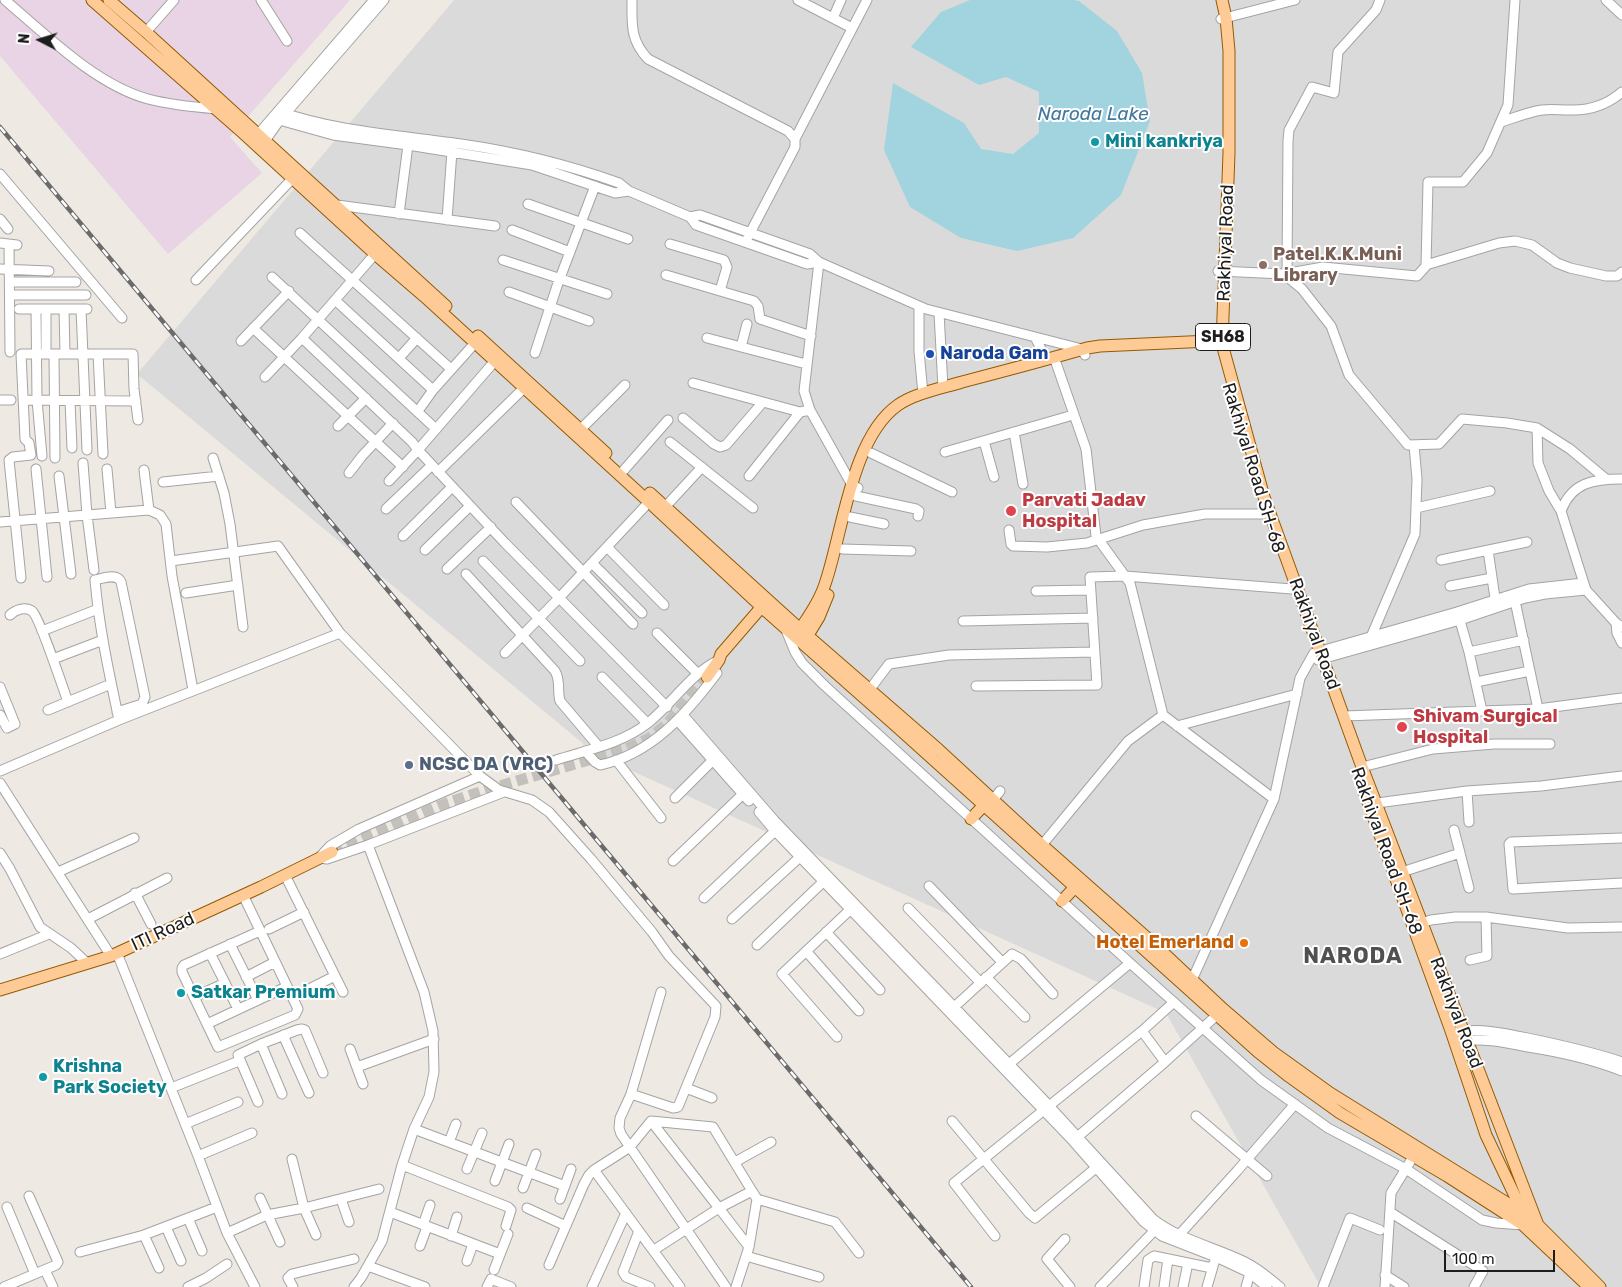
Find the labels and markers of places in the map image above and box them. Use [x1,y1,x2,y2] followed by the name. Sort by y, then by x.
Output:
[1105,131,1223,153] place label: Mini kankriya
[1089,136,1101,148] marker: Mini kankriya
[1273,244,1402,286] place label: Patel.K.K.Muni Library
[1257,259,1269,271] marker: Patel.K.K.Muni Library
[940,343,1049,365] place label: Naroda Gam
[924,348,936,360] marker: Naroda Gam
[1022,490,1146,532] place label: Parvati Jadav Hospital
[1004,504,1018,518] marker: Parvati Jadav Hospital
[1413,706,1558,749] place label: Shivam Surgical Hospital
[1395,720,1409,734] marker: Shivam Surgical Hospital
[419,754,553,776] place label: NCSC DA (VRC)
[403,759,415,771] marker: NCSC DA (VRC)
[1096,932,1234,954] place label: Hotel Emerland
[1238,937,1250,949] marker: Hotel Emerland
[191,982,335,1004] place label: Satkar Premium
[175,987,187,999] marker: Satkar Premium
[53,1056,167,1098] place label: Krishna Park Society
[37,1071,49,1083] marker: Krishna Park Society

